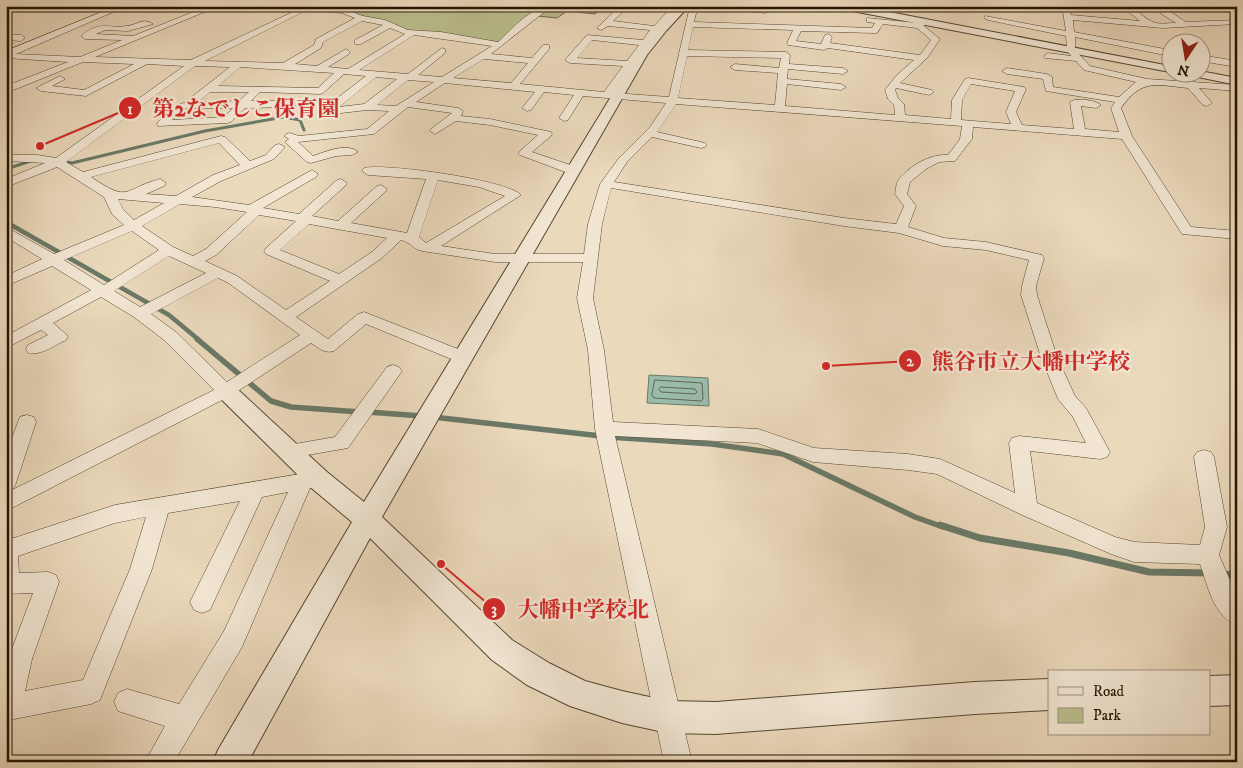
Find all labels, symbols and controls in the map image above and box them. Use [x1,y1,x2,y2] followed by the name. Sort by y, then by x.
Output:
[1160,32,1210,82] north arrow
[1176,60,1191,80] text: N
[117,90,349,127] callout: 第2なでしこ保育園
[153,96,339,123] text: 第2なでしこ保育園
[127,100,133,119] text: 1
[897,342,1140,379] callout: 熊谷市立大幡中学校
[932,349,1130,376] text: 熊谷市立大幡中学校
[906,352,914,371] text: 2
[482,590,659,627] callout: 大幡中学校北
[517,597,649,624] text: 大幡中学校北
[491,600,497,619] text: 3
[1048,670,1210,736] legend
[1093,682,1125,701] text: Road
[1093,706,1122,725] text: Park

